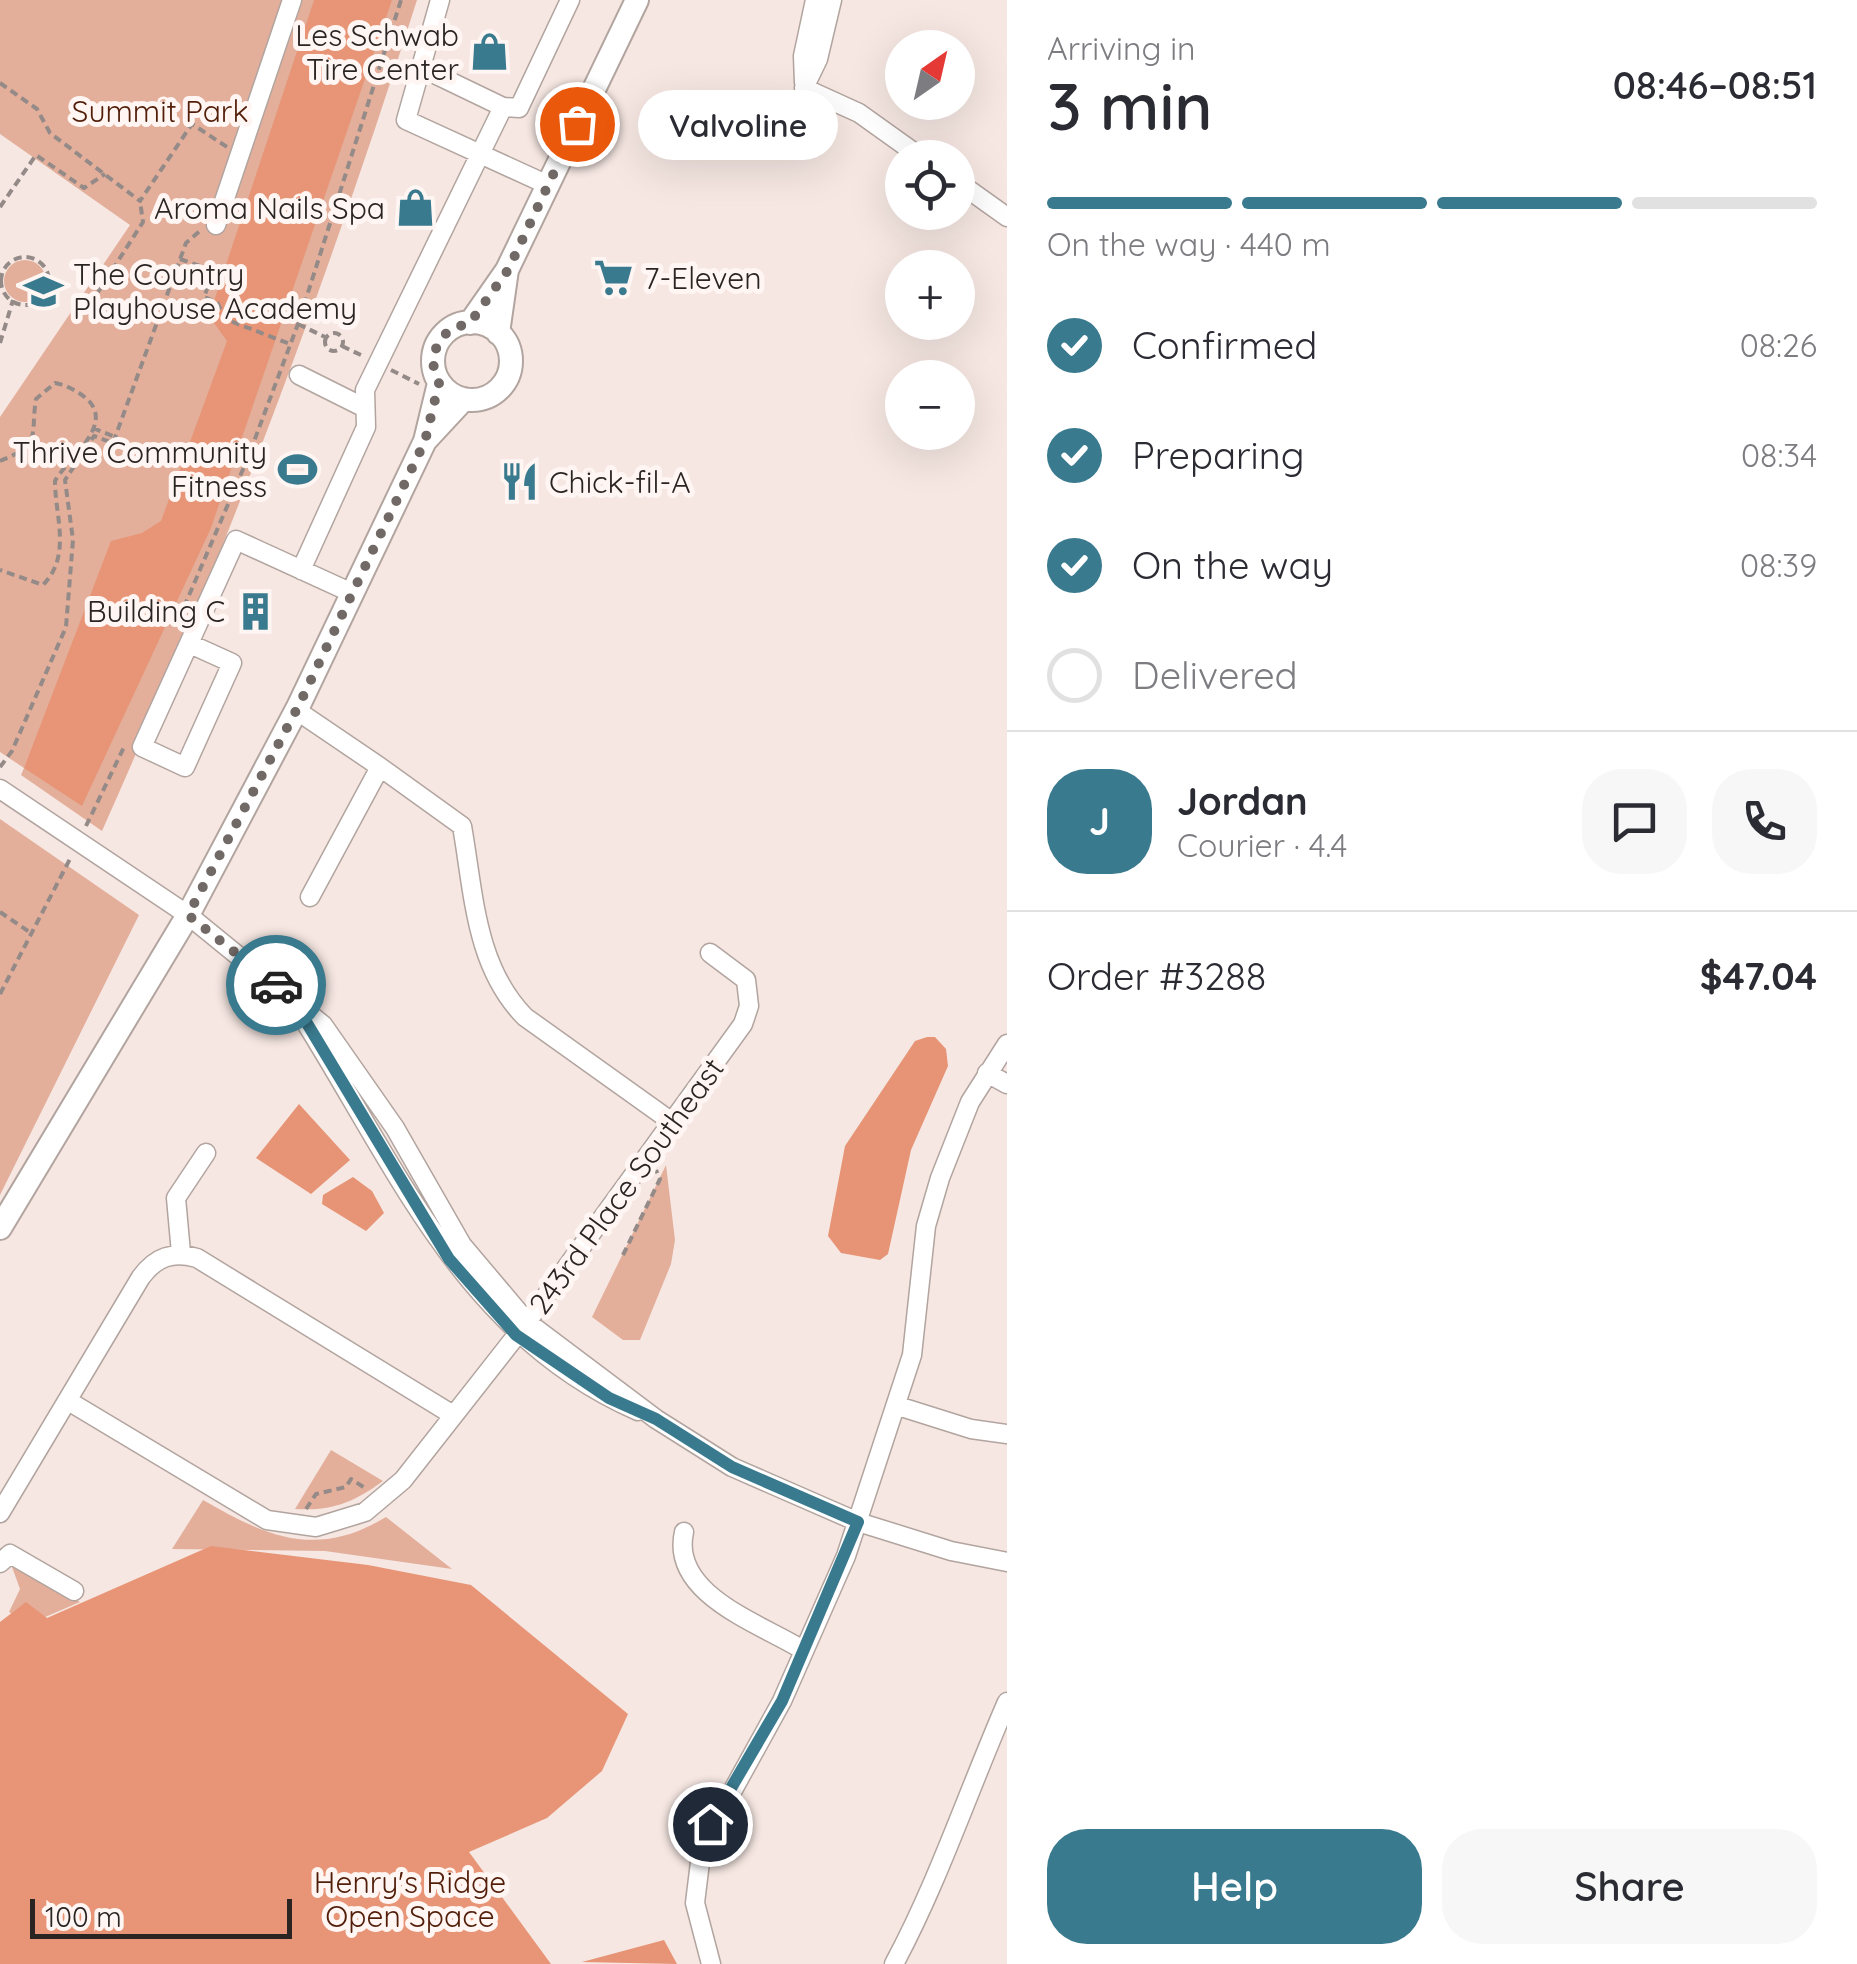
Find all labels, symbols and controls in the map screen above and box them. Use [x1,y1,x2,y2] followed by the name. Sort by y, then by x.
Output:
[295,16,459,88] place label: Les Schwab Tire Center
[1047,28,1196,68] text: Arriving in
[885,30,975,120] north arrow
[885,30,975,450] map controls
[468,31,510,73] shop icon: Les Schwab Tire Center
[1613,61,1817,109] text: 08:46–08:51
[1047,65,1213,146] text: 3 min
[535,82,620,167] pin
[637,89,837,159] callout: Valvoline
[72,92,248,130] park label: Summit Park
[550,97,605,152] icon: bag
[669,105,807,145] text: Valvoline
[885,140,975,230] button: locate
[394,187,436,229] shop icon: Aroma Nails Spa
[154,189,385,227] place label: Aroma Nails Spa
[1047,224,1331,264] text: On the way · 440 m
[885,250,975,340] button: +
[73,255,357,327] place label: The Country Playhouse Academy
[593,257,635,299] supermarket icon: 7-Eleven
[644,259,762,297] place label: 7-Eleven
[22,270,64,312] school or university icon: The Country Playhouse Academy
[1047,318,1102,373] icon: check
[1132,321,1317,369] text: Confirmed
[1740,325,1817,365] text: 08:26
[885,360,975,450] button: −
[1047,428,1102,483] icon: check
[1132,431,1304,479] text: Preparing
[13,433,267,505] place label: Thrive Community Fitness
[1741,435,1817,475] text: 08:34
[276,448,318,490] sports icon: Thrive Community Fitness
[498,461,540,503] restaurant icon: Chick-fil-A
[549,463,691,501] place label: Chick-fil-A
[1047,538,1102,593] icon: check
[1132,541,1333,589] text: On the way
[1740,545,1817,585] text: 08:39
[234,590,276,632] building icon: Building C
[87,592,225,630] place label: Building C
[1132,651,1298,699] text: Delivered
[1582,769,1687,874] button: chat
[1712,769,1817,874] button: phone
[1177,777,1308,825] text: Jordan
[1089,797,1110,845] text: J
[1177,825,1347,865] text: Courier · 4.4
[226,935,326,1035] courier
[1047,952,1266,1000] text: Order #3288
[1700,952,1817,1000] text: $47.04
[249,958,304,1013] icon: car
[520,1051,732,1321] street label: 243rd Place Southeast
[668,1782,753,1867] pin
[683,1797,738,1852] icon: home
[1047,1829,1422,1944] button: Help
[1442,1829,1817,1944] button: Share
[314,1863,506,1935] park label: Henry's Ridge Open Space
[30,1894,292,1938] scale bar
[45,1899,122,1934] text: 100 m

